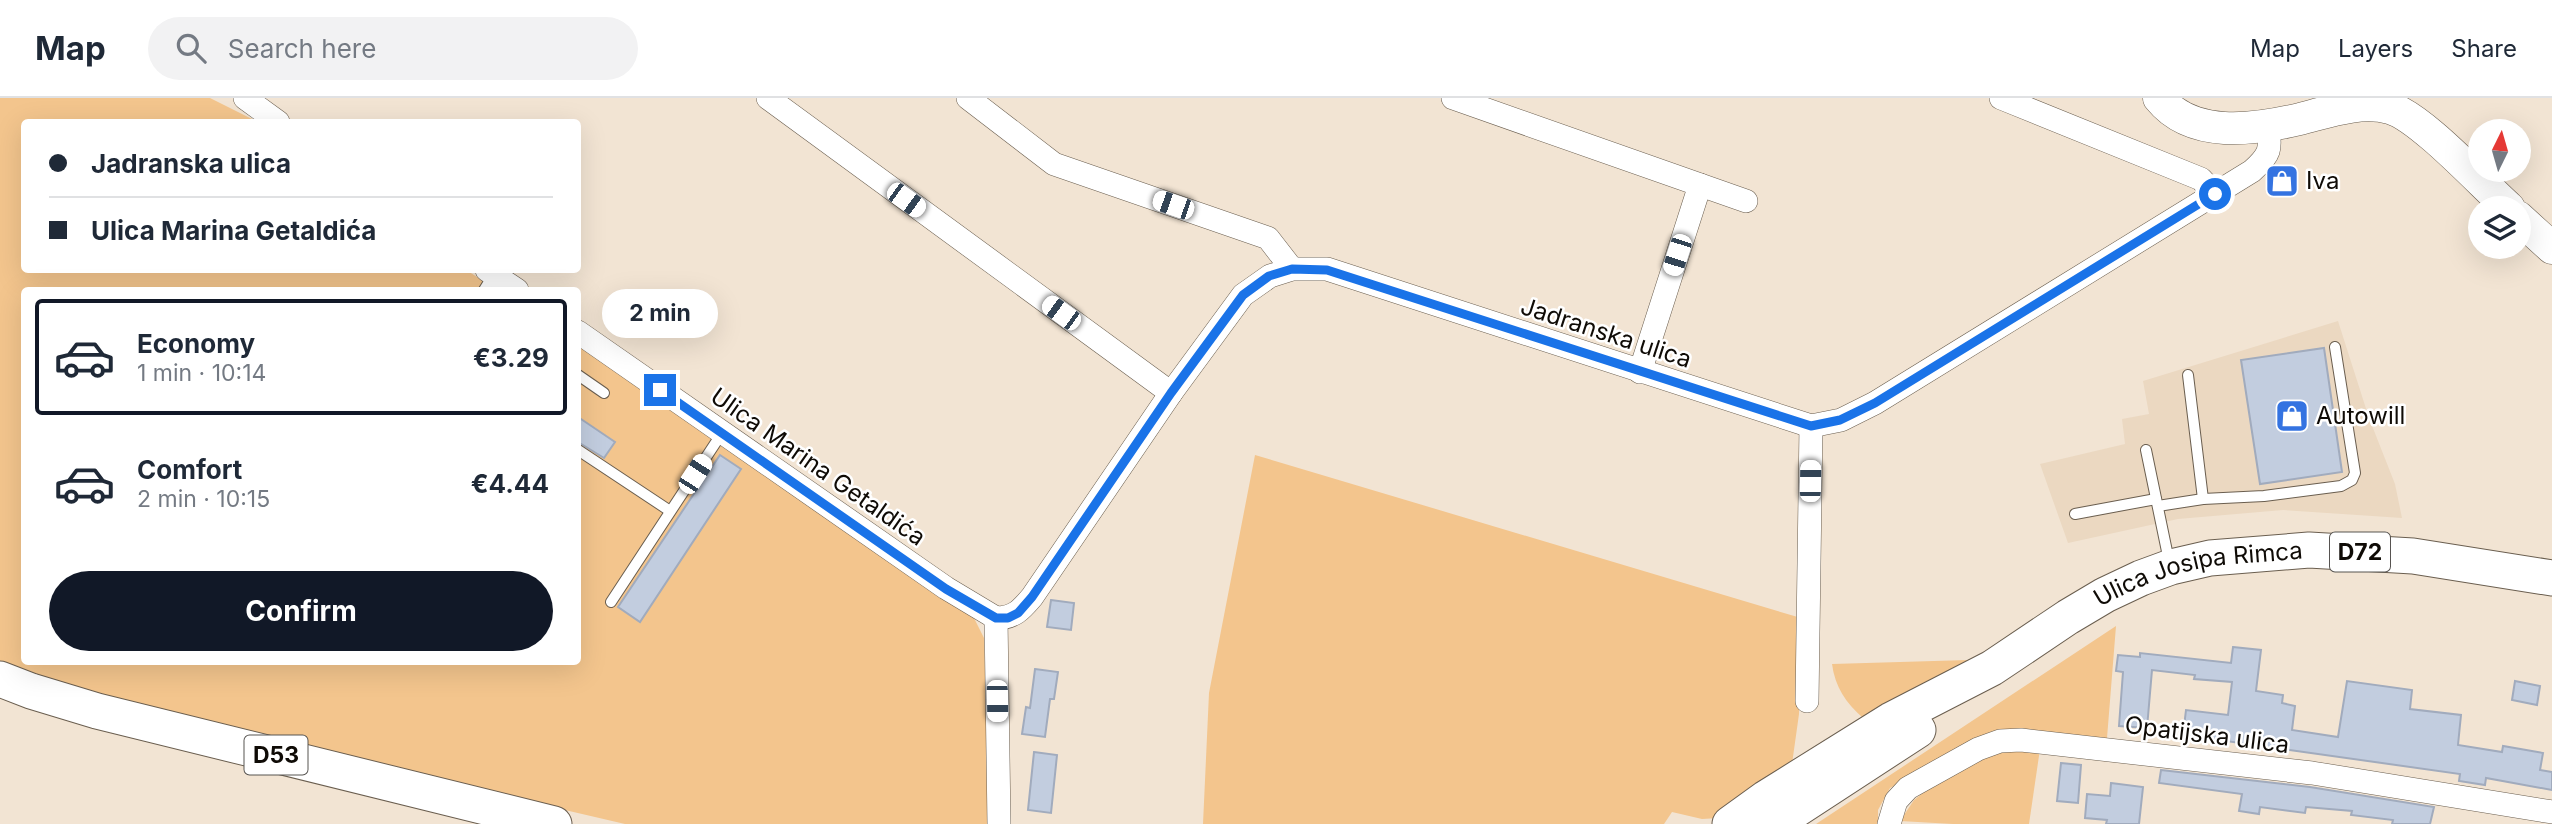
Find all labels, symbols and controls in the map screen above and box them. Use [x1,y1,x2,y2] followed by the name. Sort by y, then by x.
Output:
[148,17,638,80] search box
[35,28,106,68] text: Map
[172,29,210,67] icon: search
[228,33,376,64] text: Search here
[2250,34,2300,63] text: Map
[2338,34,2413,63] text: Layers
[2451,34,2517,63] text: Share
[2468,119,2530,182] north arrow
[2468,119,2531,259] map controls
[91,148,291,179] text: Jadranska ulica
[2263,162,2301,200] shop icon: Iva
[2306,166,2339,195] place label: Iva
[2199,178,2231,210] route start
[883,179,930,221] car
[1150,188,1197,222] car
[2468,196,2531,259] button: layers
[91,215,376,246] text: Ulica Marina Getaldića
[1661,232,1694,278] car
[602,288,718,338] callout: 2 min
[1517,291,1695,374] street label: Jadranska ulica
[1038,292,1085,334] car
[629,299,691,327] text: 2 min
[53,326,116,389] icon: car
[137,328,255,359] text: Economy
[473,342,549,373] text: €3.29
[137,359,266,387] text: 1 min · 10:14
[644,374,676,406] route end
[705,381,931,552] street label: Ulica Marina Getaldića
[2273,397,2311,435] shop icon: Autowill
[2316,401,2405,430] place label: Autowill
[675,451,716,497] car
[53,452,116,515] icon: car
[137,454,242,485] text: Comfort
[1800,460,1821,502] car
[471,468,549,499] text: €4.44
[137,485,270,513] text: 2 min · 10:15
[2330,533,2390,572] road number: D72
[2088,536,2304,612] street label: Ulica Josipa Rimca
[49,571,553,651] button: Confirm
[987,680,1008,722] car
[2123,710,2291,759] street label: Opatijska ulica
[244,736,308,775] road number: D53

